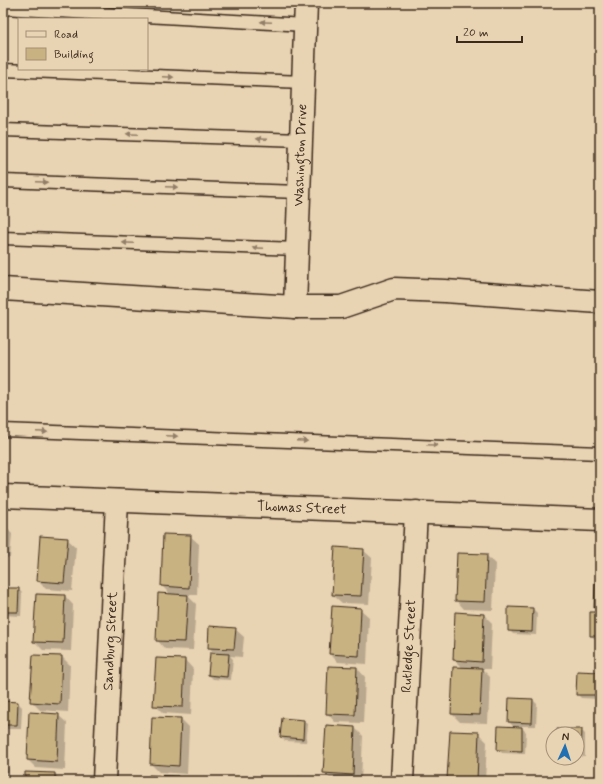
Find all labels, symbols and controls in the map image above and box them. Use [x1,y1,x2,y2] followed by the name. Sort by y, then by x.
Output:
[18,18,148,70] legend
[457,18,522,44] scale bar
[260,19,272,26] one-way arrow
[463,25,489,41] text: 20 m
[54,27,78,43] text: Road
[54,47,94,64] text: Building
[162,73,174,80] one-way arrow
[290,103,311,207] street label: Washington Drive
[126,131,138,138] one-way arrow
[256,135,268,142] one-way arrow
[36,179,48,186] one-way arrow
[166,184,178,191] one-way arrow
[121,240,134,246] one-way arrow
[251,245,264,251] one-way arrow
[36,428,48,435] one-way arrow
[166,433,179,439] one-way arrow
[296,438,309,444] one-way arrow
[426,442,438,449] one-way arrow
[257,497,347,519] street label: Thomas Street
[99,591,122,691] street label: Sandburg Street
[398,599,420,693] street label: Rutledge Street
[545,726,585,766] north arrow
[561,730,569,744] text: N

